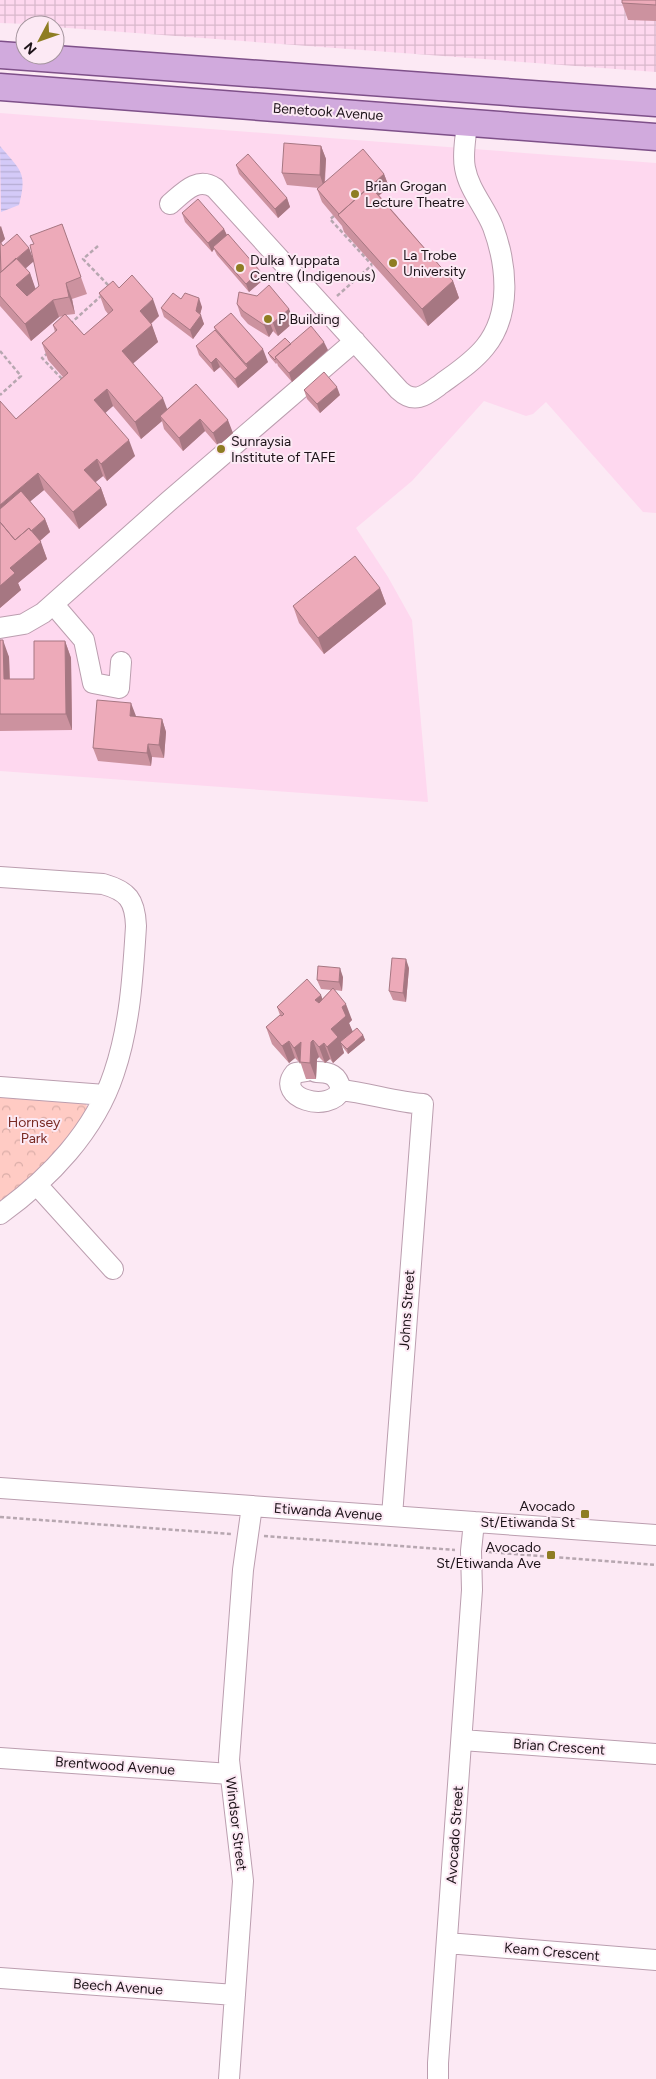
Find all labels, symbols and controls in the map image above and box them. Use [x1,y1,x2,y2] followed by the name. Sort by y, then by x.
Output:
[15,15,65,65] north arrow
[21,39,41,58] text: N
[272,100,384,124] street label: Benetook Avenue
[365,178,465,211] place label: Brian Grogan Lecture Theatre
[349,188,361,200] marker: Brian Grogan Lecture Theatre
[403,247,467,280] place label: La Trobe University
[250,252,376,285] place label: Dulka Yuppata Centre (Indigenous)
[387,257,399,269] marker: La Trobe University
[234,262,246,274] marker: Dulka Yuppata Centre (Indigenous)
[278,311,340,328] place label: P Building
[262,313,274,325] marker: P Building
[231,433,336,466] place label: Sunraysia Institute of TAFE
[215,443,227,455] marker: Sunraysia Institute of TAFE
[8,1114,61,1147] park label: Hornsey Park
[396,1269,418,1351] street label: Johns Street
[480,1498,575,1531] place label: Avocado St/Etiwanda St
[273,1500,383,1524] street label: Etiwanda Avenue
[579,1508,591,1520] marker: Avocado St/Etiwanda St
[436,1539,541,1572] place label: Avocado St/Etiwanda Ave
[545,1549,557,1561] marker: Avocado St/Etiwanda Ave
[512,1735,606,1759] street label: Brian Crescent
[55,1753,176,1779] street label: Brentwood Avenue
[222,1776,250,1872] street label: Windsor Street
[443,1785,467,1885] street label: Avocado Street
[503,1939,601,1965] street label: Keam Crescent
[73,1975,164,1999] street label: Beech Avenue

